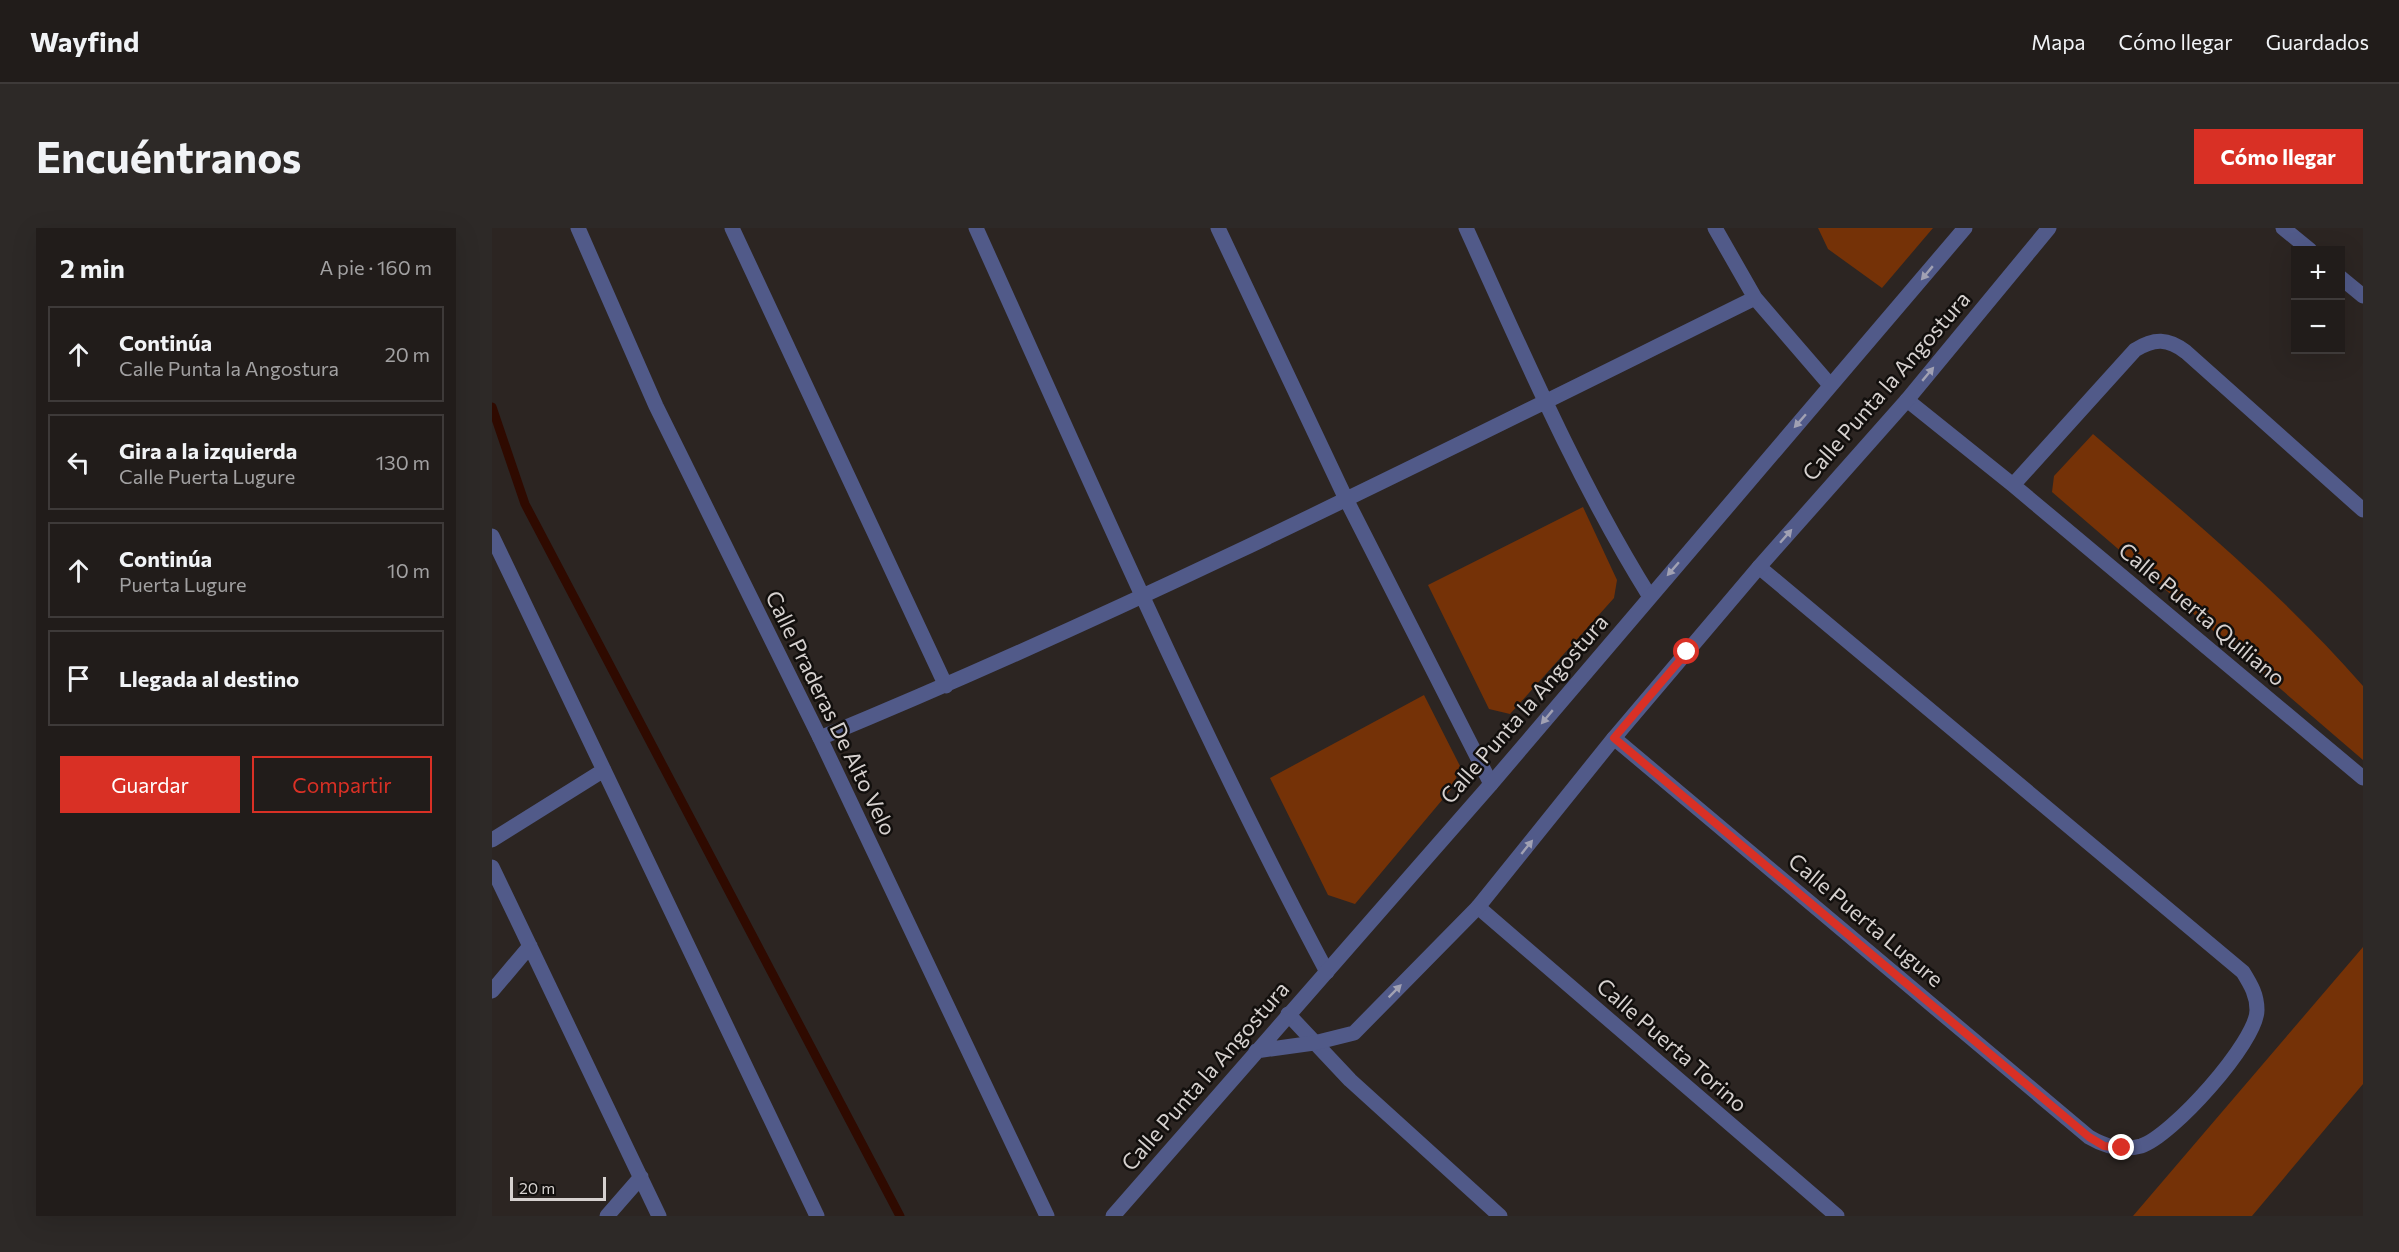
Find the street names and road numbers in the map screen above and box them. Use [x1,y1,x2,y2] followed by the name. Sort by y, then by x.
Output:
[1796,285,1975,486] street label: Calle Punta la Angostura
[2114,536,2291,691] street label: Calle Puerta Quiliano
[760,586,903,840] street label: Calle Praderas De Alto Velo
[1434,608,1613,809] street label: Calle Punta la Angostura
[1783,847,1949,992] street label: Calle Puerta Lugure
[1592,972,1753,1117] street label: Calle Puerta Torino
[1115,975,1294,1176] street label: Calle Punta la Angostura

